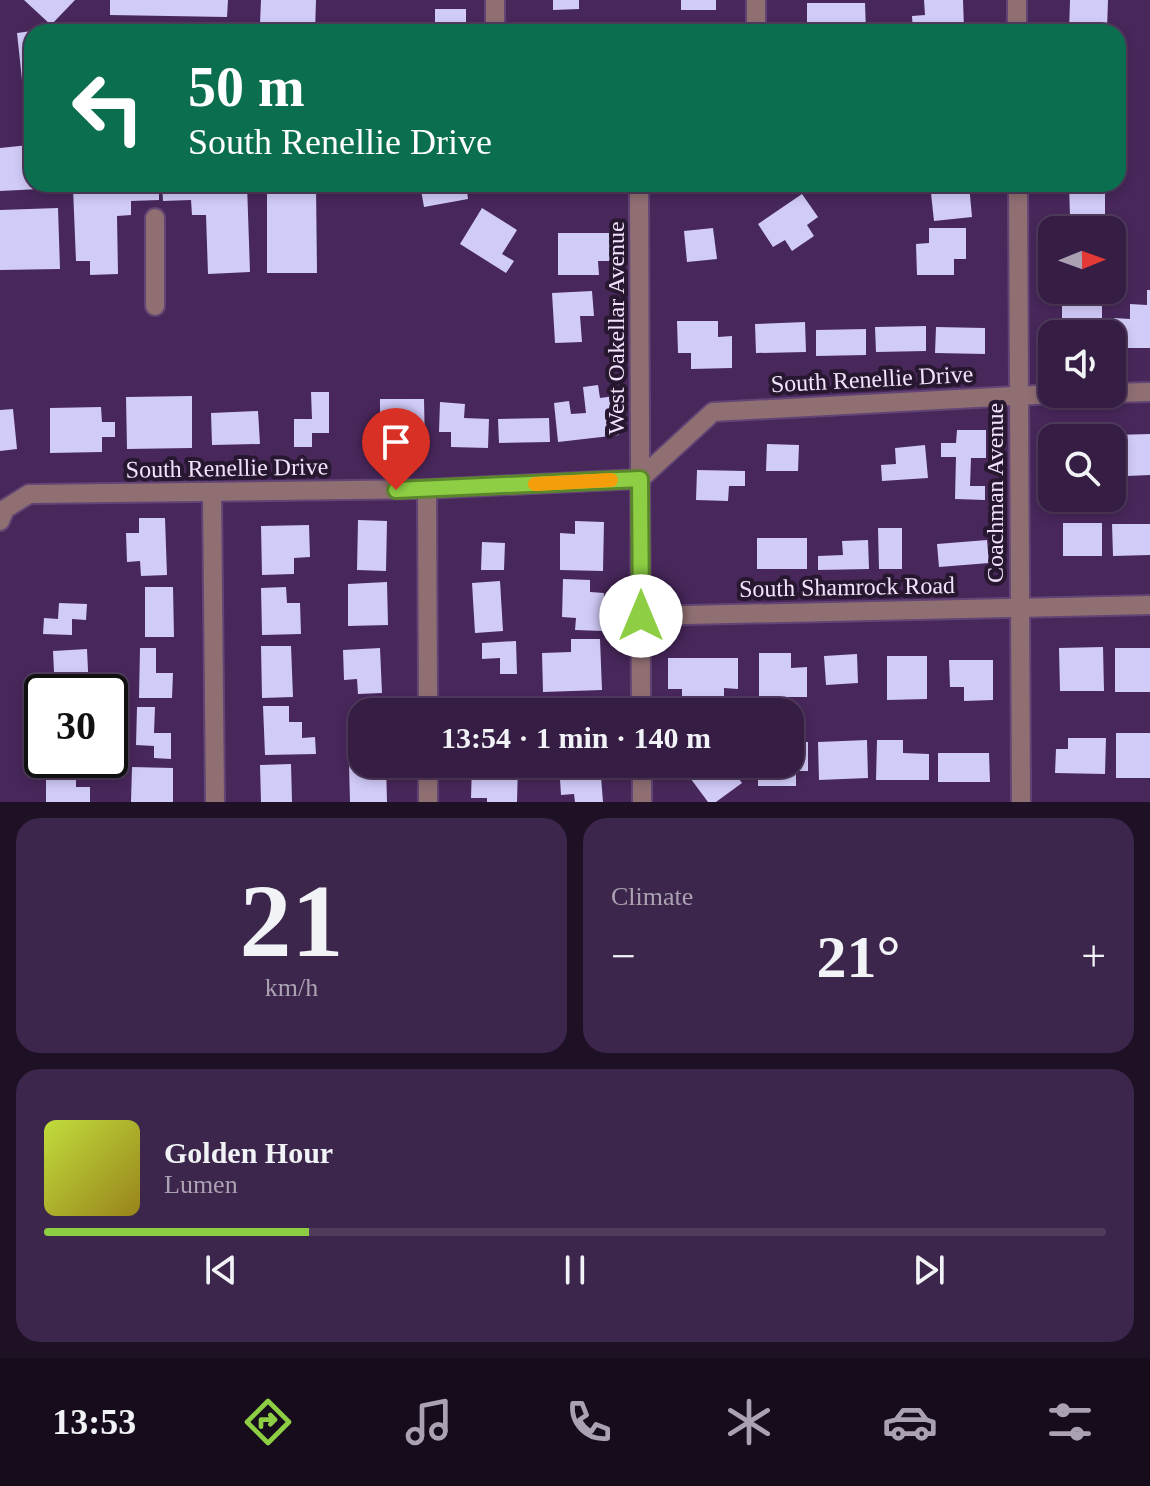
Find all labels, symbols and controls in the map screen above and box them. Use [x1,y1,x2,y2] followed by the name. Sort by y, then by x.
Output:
[56,56,160,160] icon: left
[188,56,305,118] text: 50 m
[188,122,492,162] text: South Renellie Drive
[1038,216,1126,304] north arrow
[1038,216,1126,512] map controls
[603,221,629,435] street label: West Oakellar Avenue
[1038,320,1126,408] button: sound
[770,361,974,397] street label: South Renellie Drive
[982,403,1008,583] street label: Coachman Avenue
[362,408,430,490] pin
[374,420,418,464] icon: arrive
[1038,424,1126,512] button: search
[125,453,329,483] street label: South Renellie Drive
[739,572,955,602] street label: South Shamrock Road
[599,574,683,658] position arrow
[24,674,128,778] speed limit sign: 30
[441,721,711,754] text: 13:54 · 1 min · 140 m
[240,863,344,978] text: 21
[611,882,693,911] text: Climate
[817,924,901,990] text: 21°
[611,932,636,981] text: −
[1081,932,1106,981] text: +
[265,973,318,1002] text: km/h
[164,1136,333,1169] text: Golden Hour
[164,1170,238,1199] text: Lumen
[199,1248,243,1292] icon: previous
[553,1248,597,1292] icon: pause
[907,1248,951,1292] icon: next
[240,1394,296,1450] icon: directions
[401,1394,457,1450] icon: music
[561,1394,617,1450] icon: phone
[721,1394,777,1450] icon: climate
[882,1394,938,1450] icon: car
[1042,1394,1098,1450] icon: filters
[52,1402,136,1442] text: 13:53

